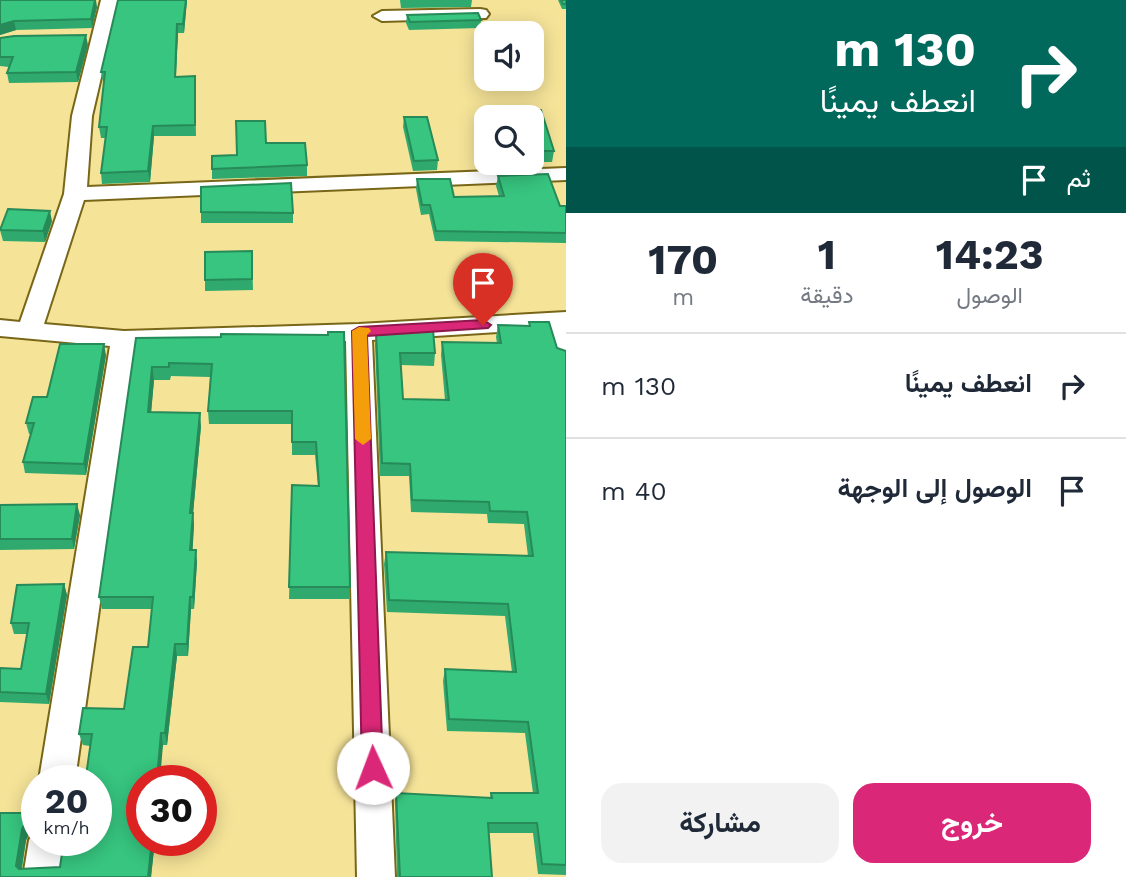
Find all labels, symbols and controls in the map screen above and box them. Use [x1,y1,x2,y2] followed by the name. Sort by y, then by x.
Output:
[834,20,976,78] text: 130 m
[474,21,544,175] map controls
[474,21,544,91] button: sound
[1000,28,1091,119] icon: right
[820,82,976,120] text: انعطف يمينًا
[474,105,544,175] button: search
[1015,161,1053,199] icon: arrive
[1067,163,1091,193] text: ثم
[818,230,836,279] text: 1
[936,230,1044,279] text: 14:23
[648,235,718,284] text: 170
[453,253,513,325] pin
[464,264,502,302] icon: arrive
[800,282,854,309] text: دقيقة
[957,282,1023,309] text: الوصول
[672,284,694,311] text: m
[1053,367,1091,405] icon: right
[905,368,1032,398] text: انعطف يمينًا
[601,371,676,401] text: 130 m
[1053,472,1091,510] icon: arrive
[837,473,1032,503] text: الوصول إلى الوجهة
[601,476,667,506] text: 40 m
[336,731,410,805] position arrow
[126,765,217,856] speed limit sign: 30
[45,780,88,822] text: 20
[601,783,839,863] button: مشاركة
[853,783,1091,863] button: خروج
[43,817,90,838] text: km/h

